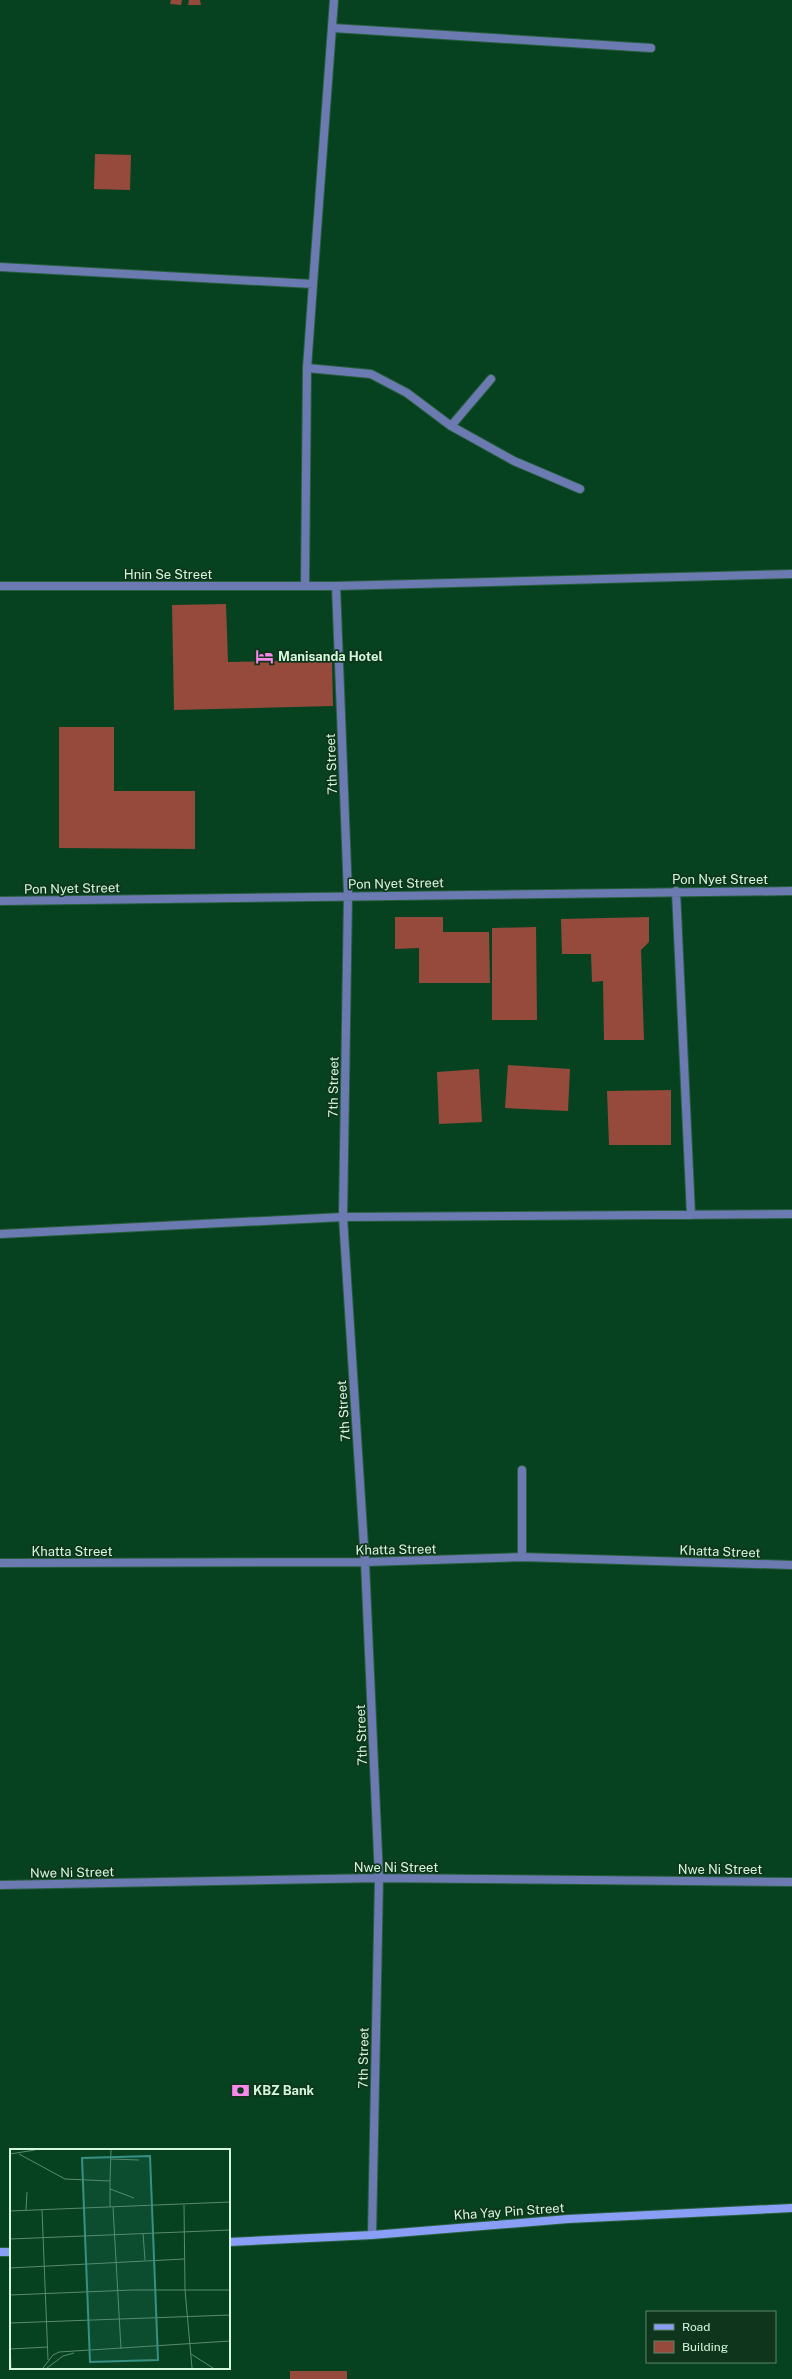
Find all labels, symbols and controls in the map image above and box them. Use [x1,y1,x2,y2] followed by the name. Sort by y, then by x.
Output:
[124,567,212,582] street label: Hnin Se Street
[255,646,275,666] hotel icon: Manisanda Hotel
[278,649,383,664] place label: Manisanda Hotel
[323,733,340,795] street label: 7th Street
[672,872,768,887] street label: Pon Nyet Street
[348,875,444,892] street label: Pon Nyet Street
[24,880,120,897] street label: Pon Nyet Street
[325,1056,342,1118] street label: 7th Street
[334,1380,353,1442] street label: 7th Street
[355,1541,437,1558] street label: Khatta Street
[679,1543,761,1560] street label: Khatta Street
[32,1544,113,1559] street label: Khatta Street
[353,1704,370,1766] street label: 7th Street
[354,1860,438,1875] street label: Nwe Ni Street
[678,1862,762,1877] street label: Nwe Ni Street
[30,1864,114,1881] street label: Nwe Ni Street
[355,2027,372,2089] street label: 7th Street
[230,2080,250,2100] bank icon: KBZ Bank
[253,2083,315,2098] place label: KBZ Bank
[10,2149,230,2369] inset map
[453,2200,565,2223] street label: Kha Yay Pin Street
[646,2311,776,2363] legend
[682,2320,710,2334] text: Road
[682,2340,728,2354] text: Building

